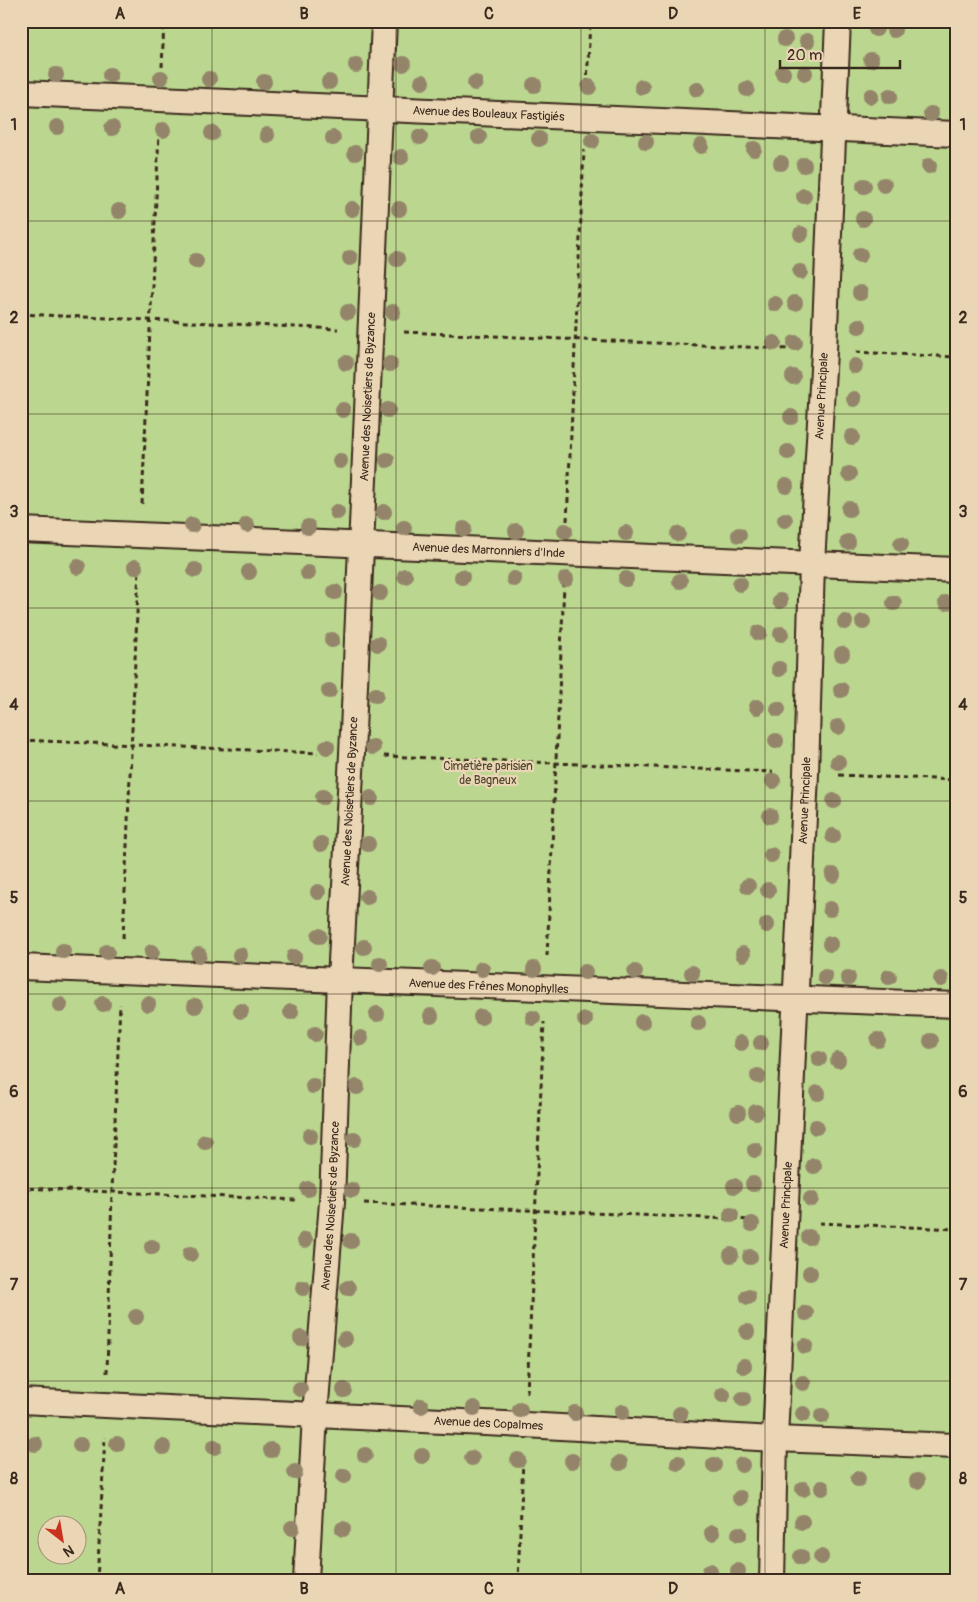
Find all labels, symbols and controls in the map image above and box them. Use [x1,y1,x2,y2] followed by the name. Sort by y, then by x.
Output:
[115,4,126,24] text: A
[299,4,309,24] text: B
[484,4,494,24] text: C
[668,4,678,24] text: D
[853,4,862,24] text: E
[780,38,900,70] scale bar
[787,46,822,65] text: 20 m
[412,103,565,125] street label: Avenue des Bouleaux Fastigiés
[11,115,17,135] text: 1
[960,115,966,135] text: 1
[10,308,19,328] text: 2
[959,308,968,328] text: 2
[357,312,379,482] street label: Avenue des Noisetiers de Byzance
[812,352,832,440] street label: Avenue Principale
[10,502,19,522] text: 3
[959,502,968,522] text: 3
[412,540,565,561] street label: Avenue des Marronniers d'Inde
[9,695,19,715] text: 4
[958,695,968,715] text: 4
[338,716,362,886] street label: Avenue des Noisetiers de Byzance
[796,757,814,845] street label: Avenue Principale
[443,759,533,788] park label: Cimetière parisien de Bagneux
[10,888,19,908] text: 5
[959,888,968,908] text: 5
[408,976,570,997] street label: Avenue des Frênes Monophylles
[9,1082,19,1102] text: 6
[958,1082,968,1102] text: 6
[318,1121,343,1291] street label: Avenue des Noisetiers de Byzance
[777,1161,796,1249] street label: Avenue Principale
[10,1275,19,1295] text: 7
[959,1275,968,1295] text: 7
[433,1414,544,1434] street label: Avenue des Copalmes
[10,1469,18,1489] text: 8
[959,1469,967,1489] text: 8
[38,1514,88,1564] north arrow
[60,1541,77,1560] text: N
[115,1579,126,1599] text: A
[299,1579,309,1599] text: B
[484,1579,494,1599] text: C
[668,1579,678,1599] text: D
[853,1579,862,1599] text: E

